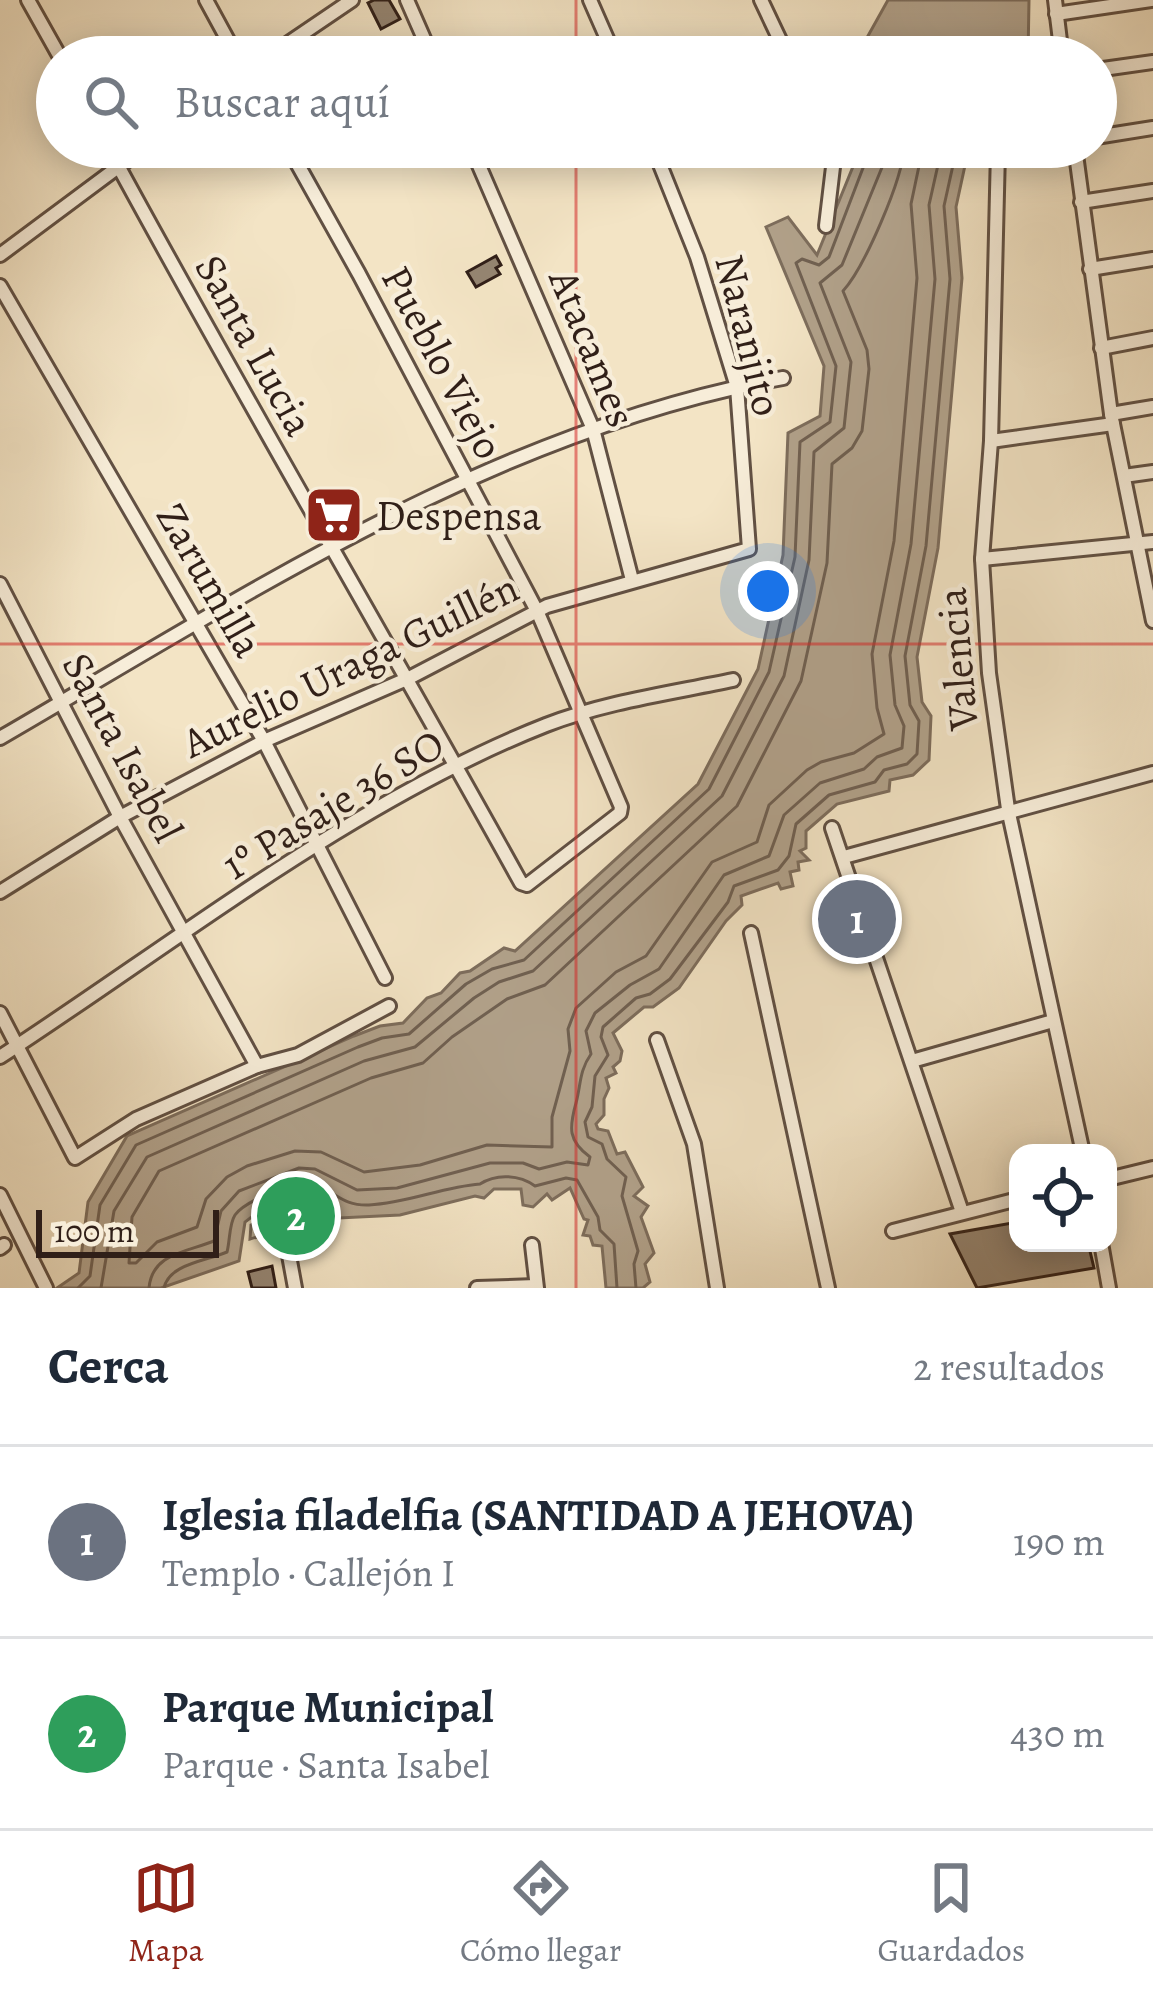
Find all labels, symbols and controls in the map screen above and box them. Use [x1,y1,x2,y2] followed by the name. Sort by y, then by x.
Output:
[36,36,1117,168] search box
[78,69,144,135] icon: search
[174,71,390,133] text: Buscar aquí
[182,244,328,446] street label: Santa Lucia
[701,248,797,422] street label: Naranjito
[368,255,518,469] street label: Pueblo Viejo
[535,260,650,435] street label: Atacames
[303,484,365,546] supermarket icon: Despensa
[376,487,542,544] place label: Despensa
[143,493,277,668] street label: Zarumilla
[171,559,528,772] street label: Aurelio Uraga Guillén
[738,561,798,621] your location
[922,585,992,734] street label: Valencia
[49,642,197,852] street label: Santa Isabel
[211,715,455,893] street label: 1º Pasaje 36 SO
[818,874,896,964] pin: 1
[1009,1144,1117,1252] map controls
[1009,1144,1117,1252] button: locate
[257,1171,335,1261] pin: 2
[36,1204,219,1257] scale bar
[54,1208,134,1253] text: 100 m
[48,1331,169,1401] text: Cerca
[913,1340,1105,1393] text: 2 resultados
[162,1484,914,1546] text: Iglesia filadelfia (SANTIDAD A JEHOVA)
[80,1515,94,1568] text: 1
[1013,1515,1105,1568] text: 190 m
[162,1546,455,1599] text: Templo · Callejón I
[162,1676,494,1738] text: Parque Municipal
[78,1707,96,1760] text: 2
[1010,1707,1105,1760] text: 430 m
[162,1738,489,1791] text: Parque · Santa Isabel
[128,1855,204,1972] tab: Mapa
[460,1855,621,1972] tab: Cómo llegar
[878,1855,1025,1972] tab: Guardados

